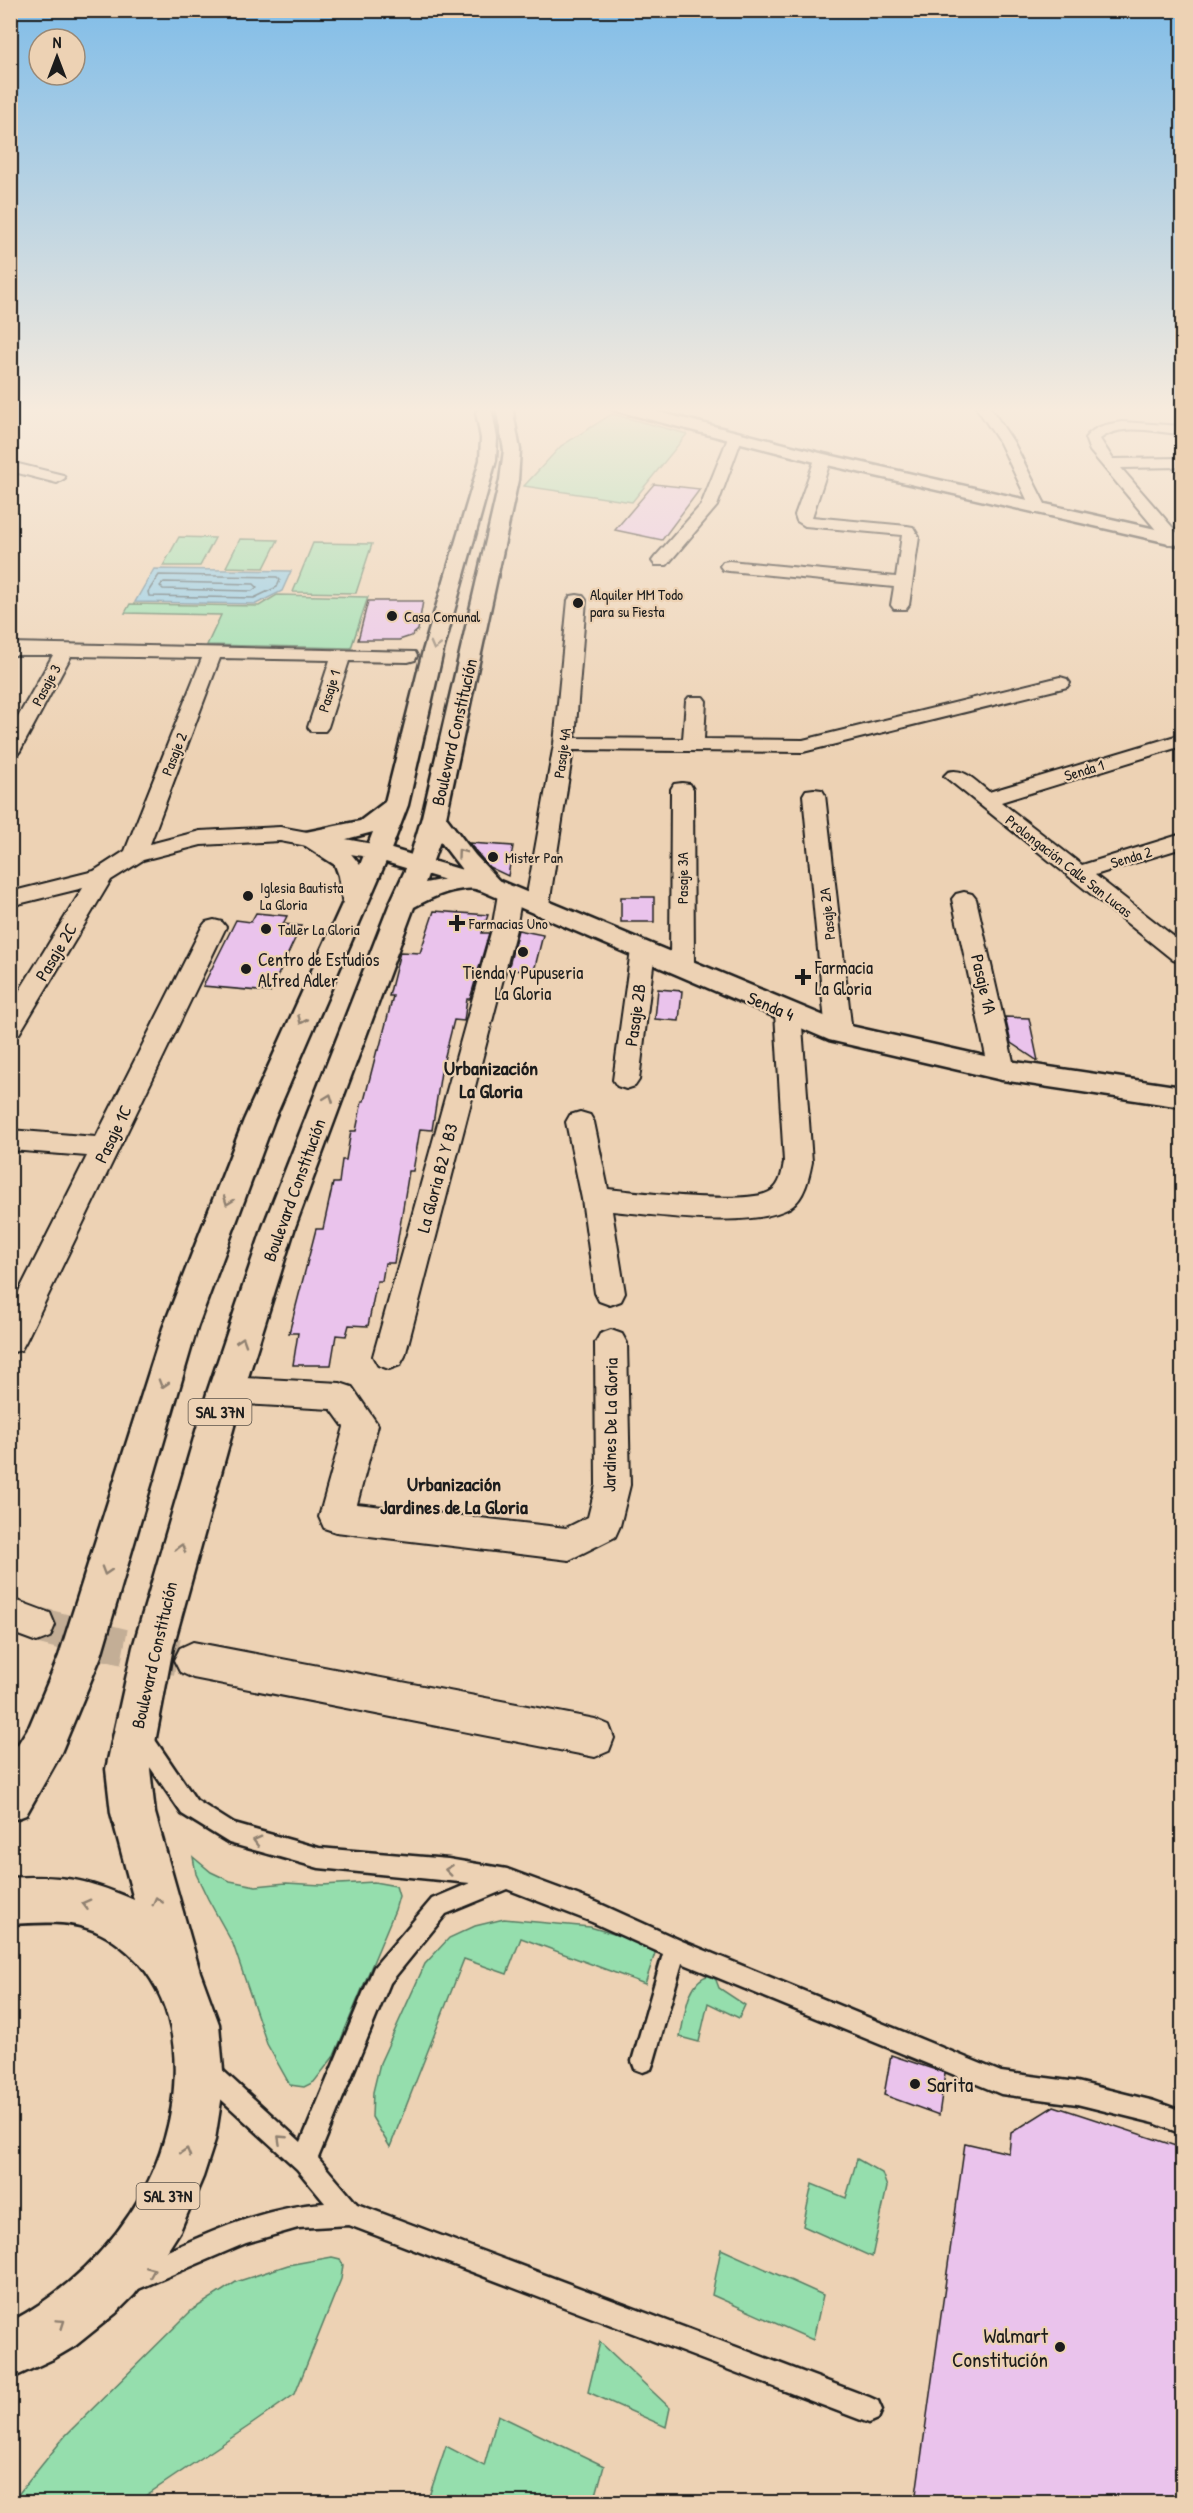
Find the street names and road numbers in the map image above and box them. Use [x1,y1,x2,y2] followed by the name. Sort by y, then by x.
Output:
[425,656,483,808] street label: Boulevard Constitución
[26,660,66,710] street label: Pasaje 3
[313,667,345,715] street label: Pasaje 1
[548,726,576,780] street label: Pasaje 4A
[156,729,192,779] street label: Pasaje 2
[1062,754,1106,786] street label: Senda 1
[1001,810,1137,922] street label: Prolongación Calle San Lucas
[1108,841,1154,873] street label: Senda 2
[672,851,693,904] street label: Pasaje 3A
[814,886,840,941] street label: Pasaje 2A
[29,918,83,986] street label: Pasaje 2C
[965,952,1003,1017] street label: Pasaje 1A
[618,982,652,1048] street label: Pasaje 2B
[744,985,798,1027] street label: Senda 4
[88,1101,138,1167] street label: Pasaje 1C
[257,1115,331,1265] street label: Boulevard Constitución
[410,1121,464,1235] street label: La Gloria B2 Y B3
[596,1358,624,1492] street label: Jardines De La Gloria
[188,1399,252,1425] road number: SAL 37N
[125,1579,183,1731] street label: Boulevard Constitución
[136,2183,200,2209] road number: SAL 37N

